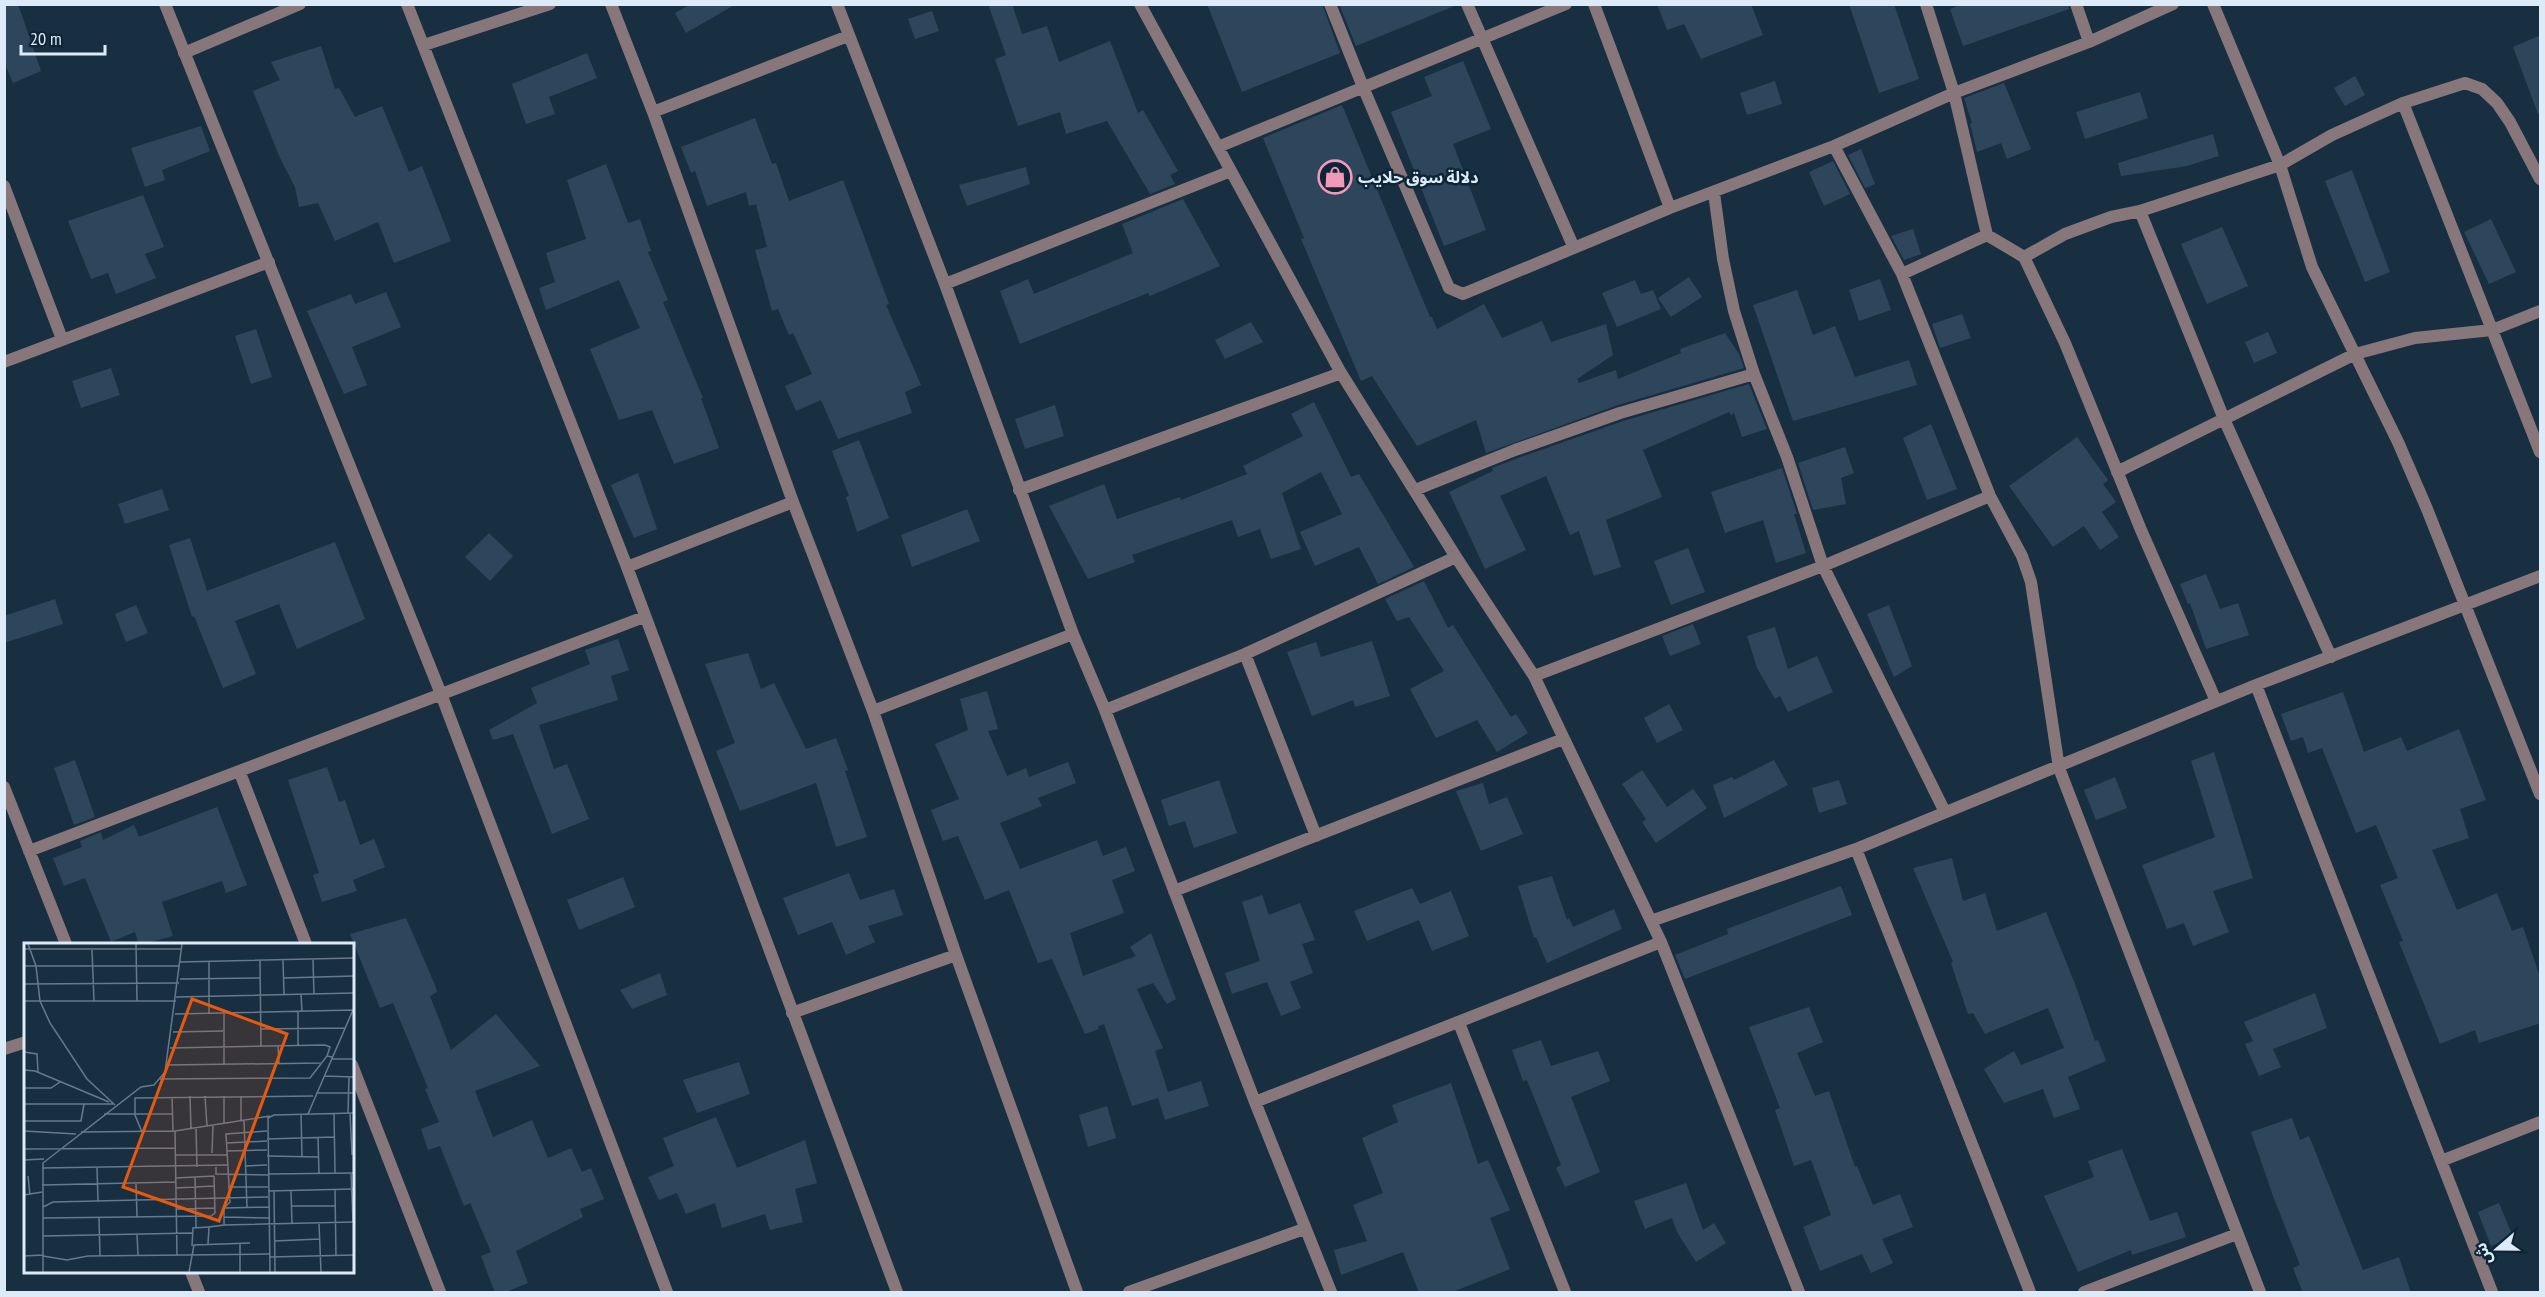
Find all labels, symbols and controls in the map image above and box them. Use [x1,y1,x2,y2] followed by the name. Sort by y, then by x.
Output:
[21,18,105,56] scale bar
[30,27,62,50] text: 20 m
[1317,159,1353,195] shop icon: دلالة سوق حلايب
[1358,167,1478,187] place label: دلالة سوق حلايب
[24,943,354,1273] inset map
[2467,1219,2527,1279] north arrow
[2470,1240,2496,1268] text: ش

